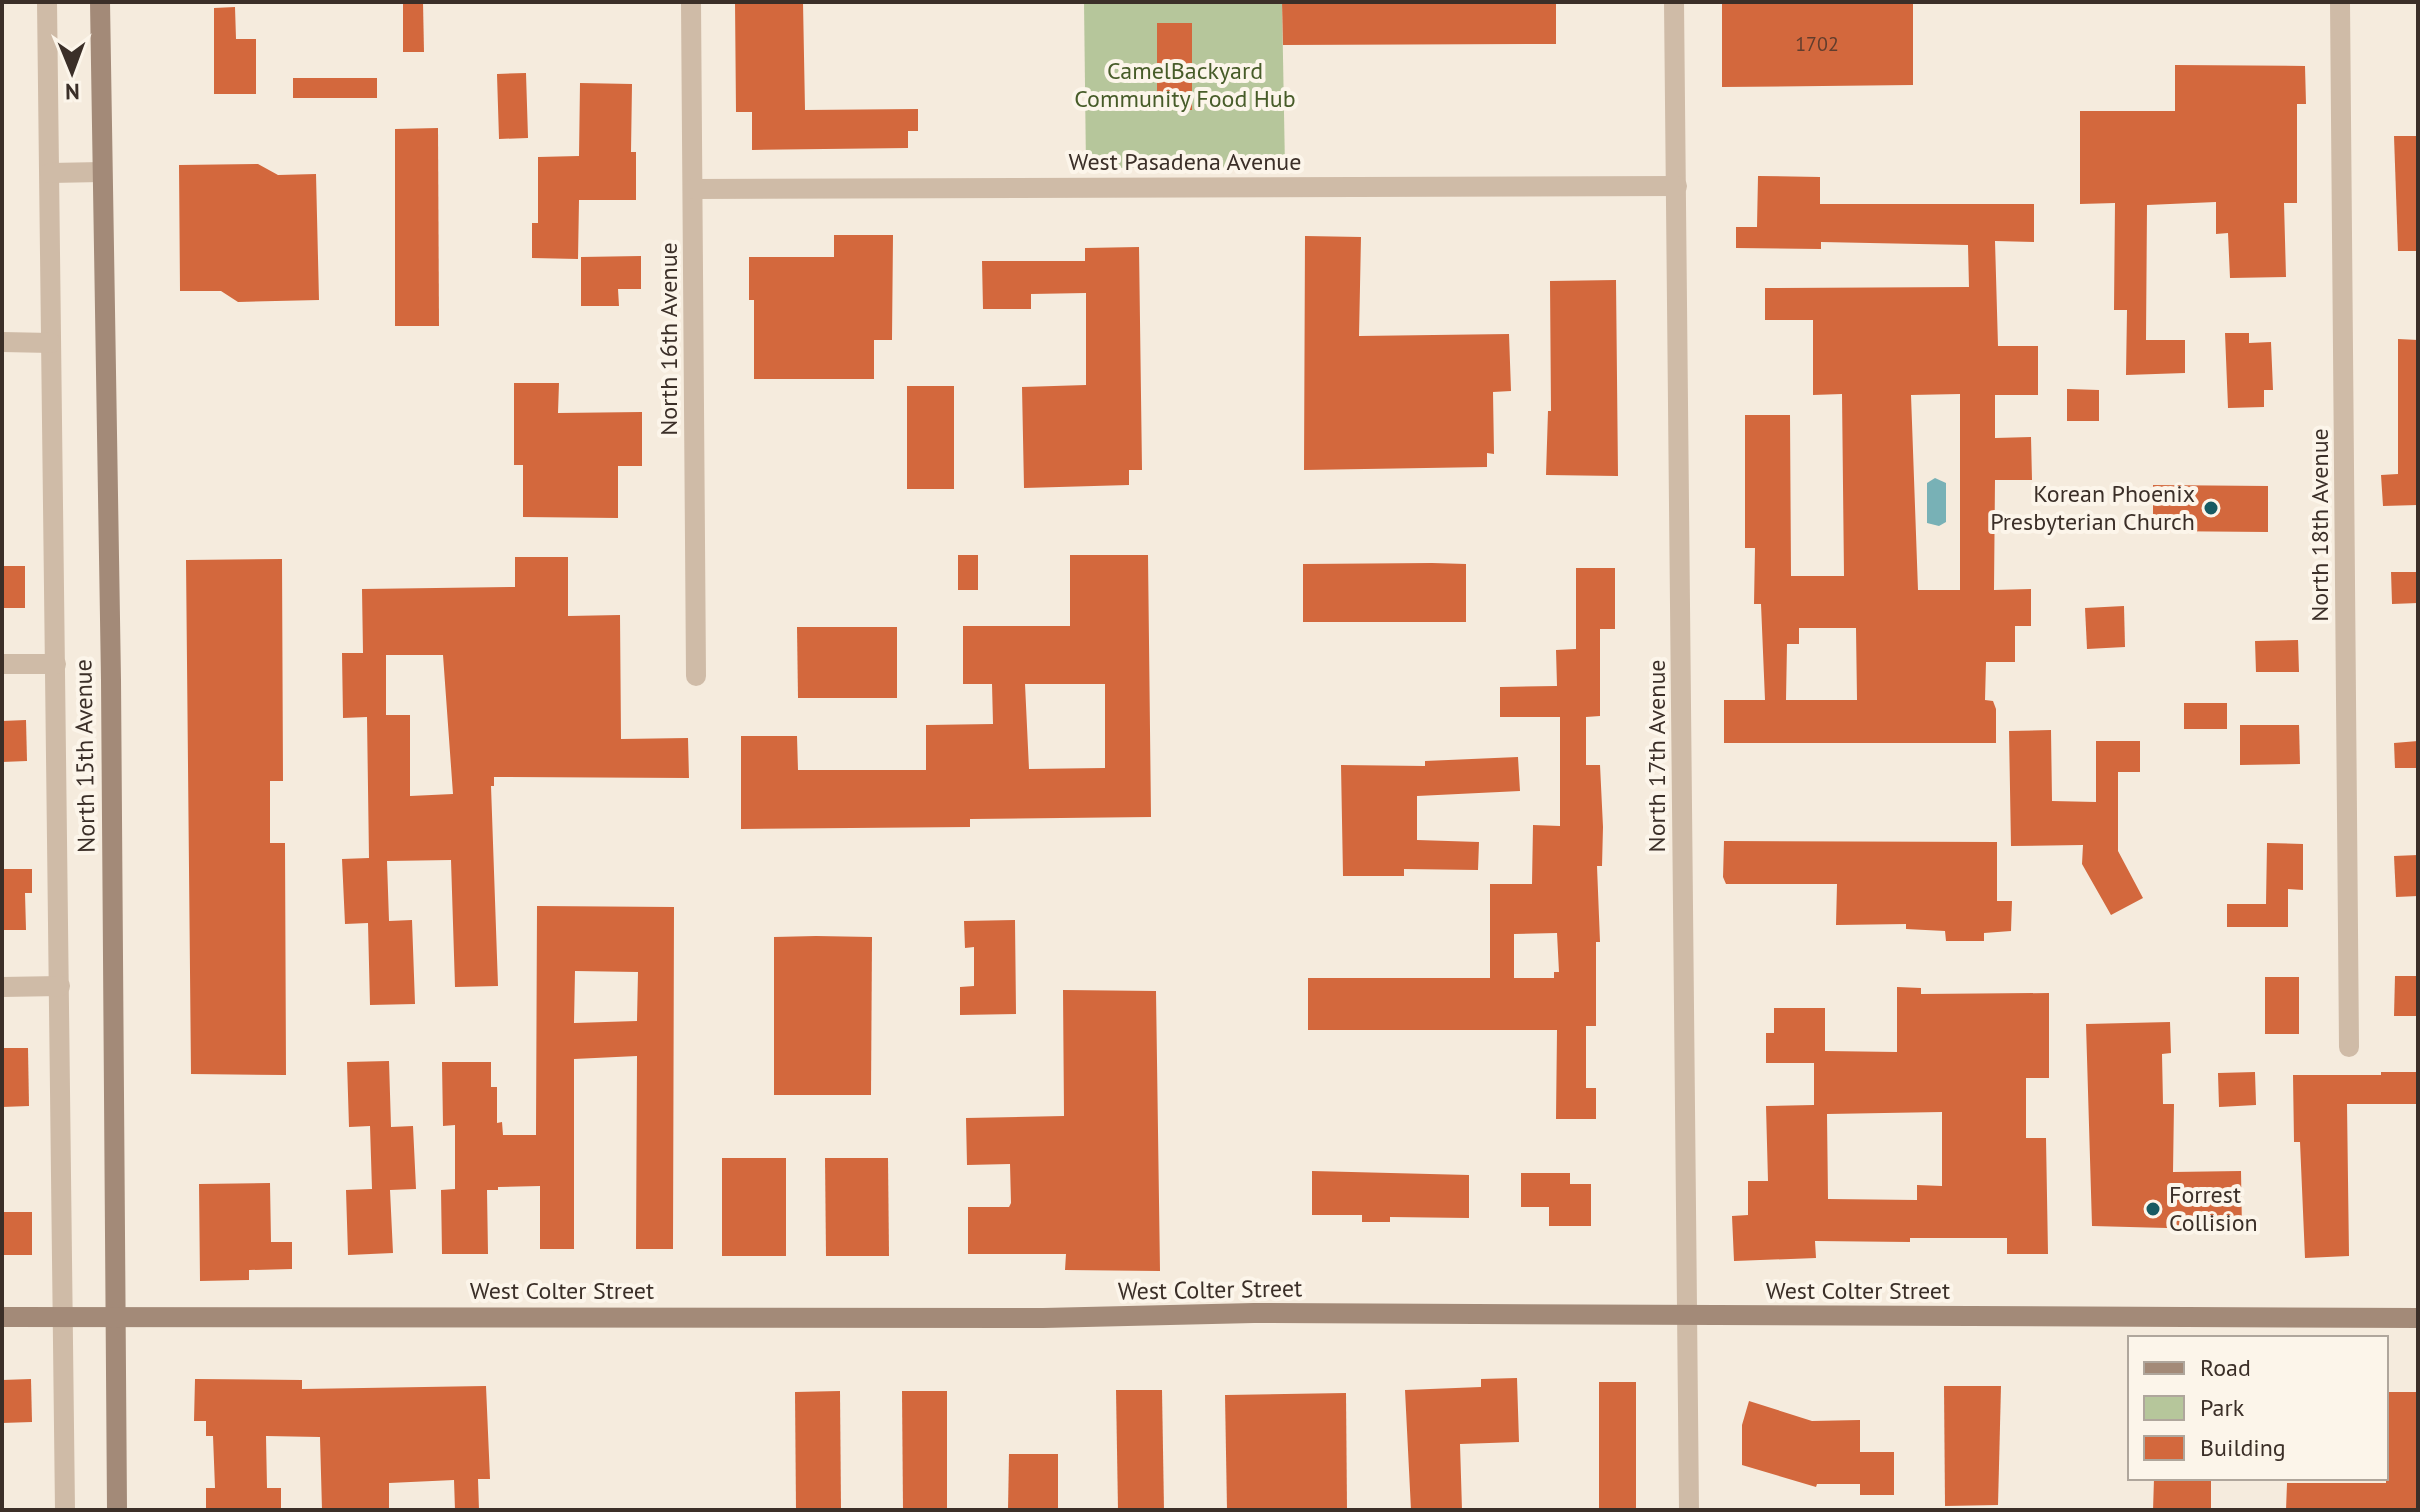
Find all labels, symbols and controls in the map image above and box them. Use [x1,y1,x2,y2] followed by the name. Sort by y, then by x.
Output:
[1795,31,1839,57] house number: 1702
[32,32,112,112] north arrow
[1074,55,1296,114] park label: CamelBackyard Community Food Hub
[65,78,80,106] text: N
[1069,146,1301,177] street label: West Pasadena Avenue
[653,242,684,436] street label: North 16th Avenue
[2304,428,2335,622] street label: North 18th Avenue
[1990,478,2195,537] place label: Korean Phoenix Presbyterian Church
[2202,499,2220,517] marker: Korean Phoenix Presbyterian Church
[67,659,102,853] street label: North 15th Avenue
[1641,659,1672,853] street label: North 17th Avenue
[2169,1179,2258,1238] place label: Forrest Collision
[2144,1200,2162,1218] marker: Forrest Collision
[1118,1272,1302,1307] street label: West Colter Street
[470,1275,654,1306] street label: West Colter Street
[1766,1275,1950,1306] street label: West Colter Street
[2128,1336,2388,1480] legend
[2200,1352,2251,1383] text: Road
[2200,1392,2245,1423] text: Park
[2200,1432,2286,1463] text: Building

